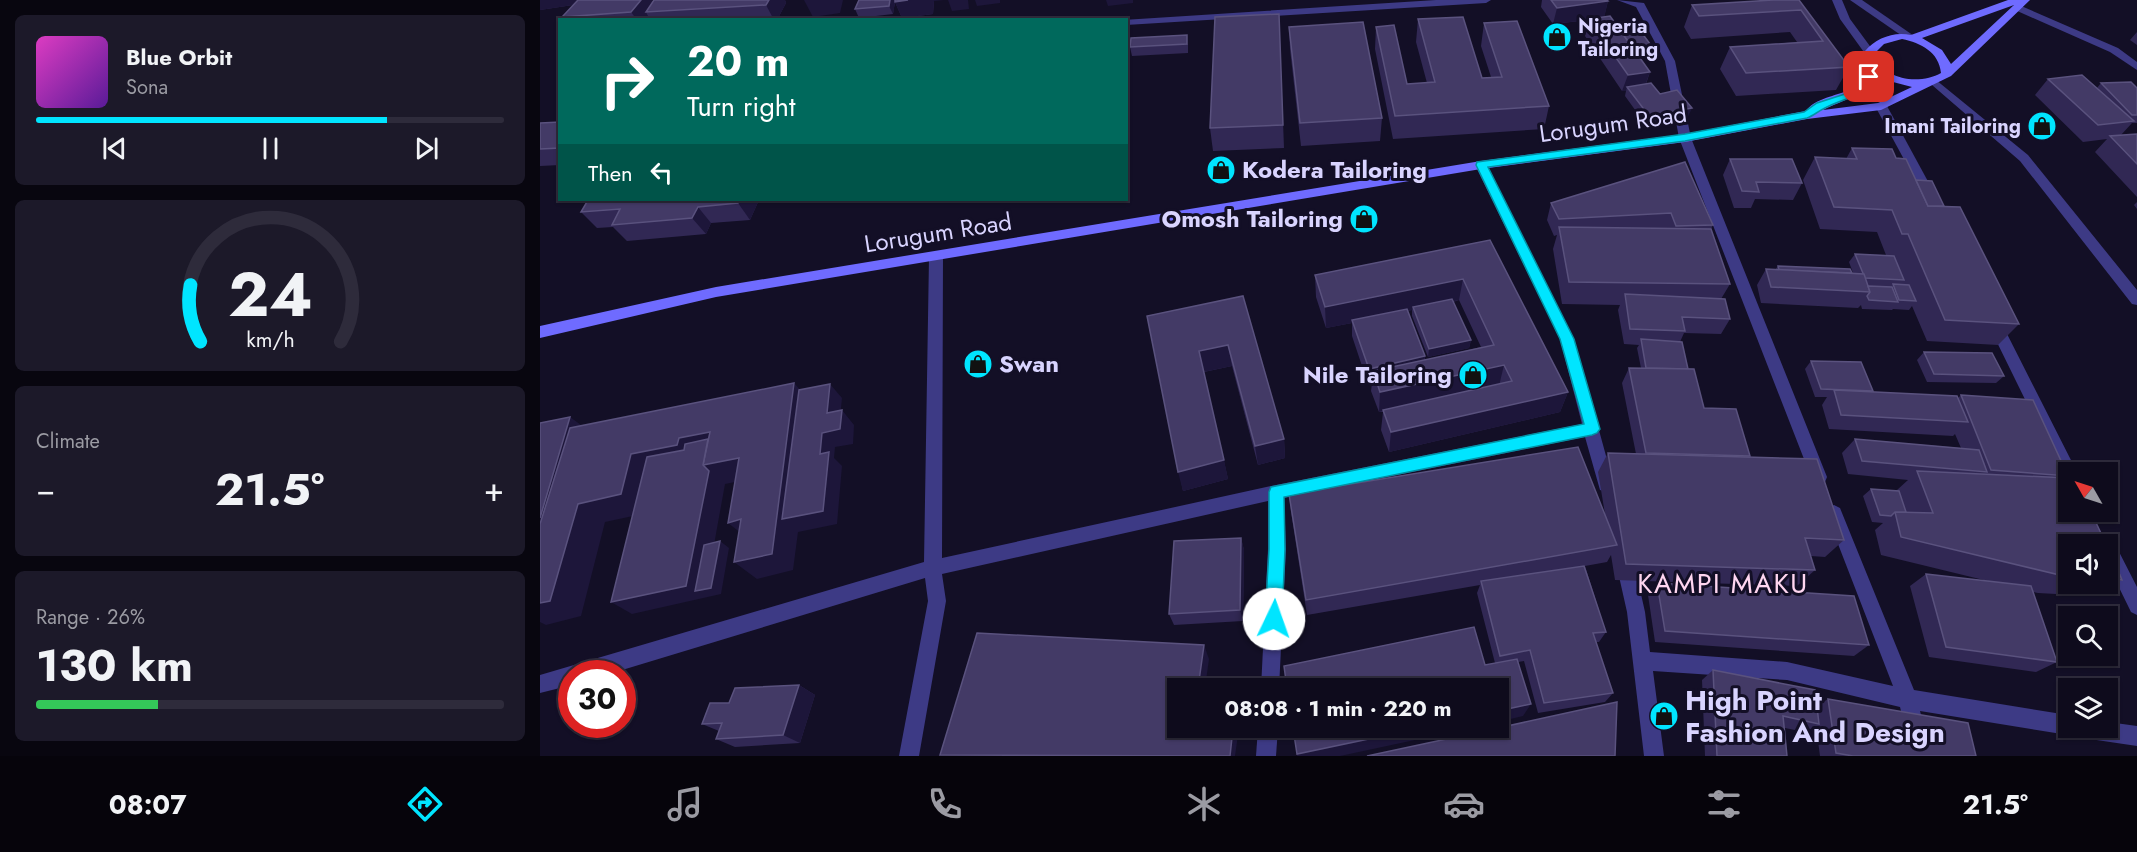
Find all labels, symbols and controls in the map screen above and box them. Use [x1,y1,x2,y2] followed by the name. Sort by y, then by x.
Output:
[1578,12,1658,64] place label: Nigeria Tailoring
[1541,21,1573,53] shop icon: Nigeria Tailoring
[687,31,789,92] text: 20 m
[126,41,232,73] text: Blue Orbit
[588,42,666,120] icon: right
[1843,51,1894,102] pin
[1852,60,1885,93] icon: arrive
[126,73,168,102] text: Sona
[687,87,795,126] text: Turn right
[1537,96,1689,151] street label: Lorugum Road
[2026,110,2058,142] shop icon: Imani Tailoring
[1884,112,2021,141] place label: Imani Tailoring
[98,132,131,165] icon: previous
[254,132,287,165] icon: pause
[410,132,443,165] icon: next
[1242,152,1427,187] place label: Kodera Tailoring
[1205,154,1237,186] shop icon: Kodera Tailoring
[645,156,678,189] icon: left
[588,157,633,189] text: Then
[1161,201,1343,236] place label: Omosh Tailoring
[1348,203,1380,235] shop icon: Omosh Tailoring
[862,204,1014,261] street label: Lorugum Road
[228,250,312,340] text: 24
[246,325,294,356] text: km/h
[999,346,1059,381] place label: Swan
[962,348,994,380] shop icon: Swan
[1303,357,1452,392] place label: Nile Tailoring
[1457,359,1489,391] shop icon: Nile Tailoring
[36,427,100,456] text: Climate
[215,457,324,522] text: 21.5°
[2058,462,2118,522] north arrow
[2058,462,2118,738] map controls
[36,466,55,513] text: −
[484,466,504,513] text: +
[2058,534,2118,594] button: sound
[1637,564,1809,603] district label: KAMPI MAKU
[1242,587,1306,651] position arrow
[36,603,145,632] text: Range · 26%
[2058,606,2118,666] button: search
[36,633,193,698] text: 130 km
[558,660,636,738] speed limit sign: 30
[2058,678,2118,738] button: layers
[1685,680,1945,753] place label: High Point Fashion And Design
[1225,692,1452,724] text: 08:08 · 1 min · 220 m
[1648,700,1680,732] shop icon: High Point Fashion And Design
[404,783,446,825] icon: directions
[664,783,706,825] icon: music
[924,783,966,825] icon: phone
[1183,783,1225,825] icon: climate
[1443,783,1485,825] icon: car
[1703,783,1745,825] icon: filters
[109,785,187,824] text: 08:07
[1963,785,2028,824] text: 21.5°

